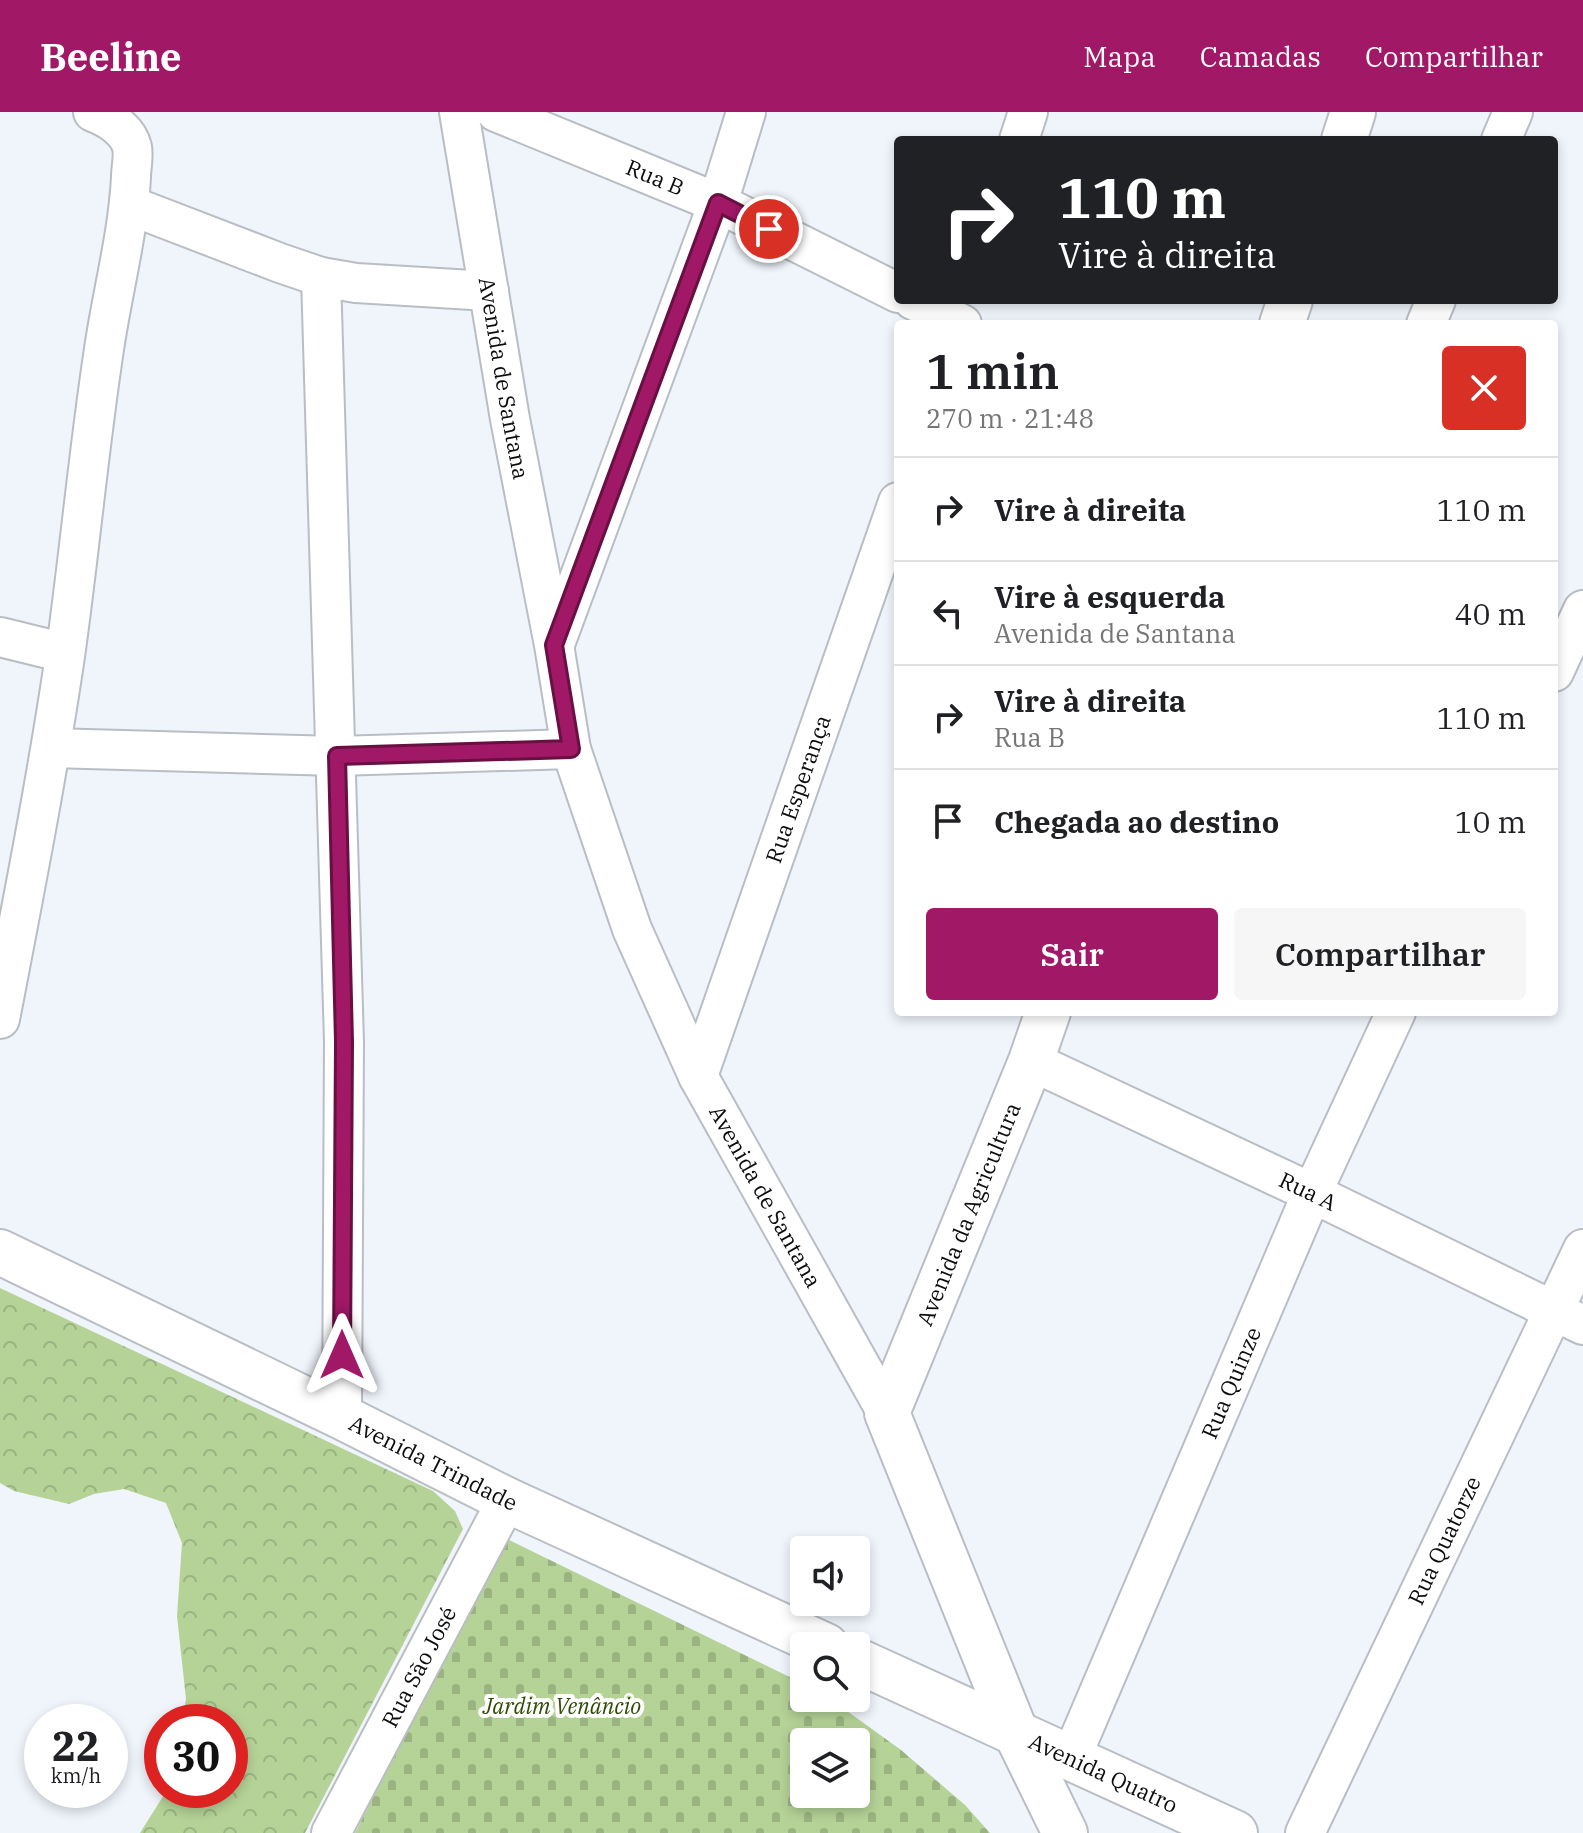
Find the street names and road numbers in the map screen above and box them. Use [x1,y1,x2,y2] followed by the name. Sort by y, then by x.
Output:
[622,152,689,202] street label: Rua B
[473,275,536,482] street label: Avenida de Santana
[758,711,837,867] street label: Rua Esperança
[909,1098,1026,1330] street label: Avenida da Agricultura
[703,1100,829,1292] street label: Avenida de Santana
[1275,1165,1342,1217] street label: Rua A
[1194,1322,1267,1443] street label: Rua Quinze
[345,1408,522,1517] street label: Avenida Trindade
[1401,1471,1487,1609] street label: Rua Quatorze
[375,1601,462,1732] street label: Rua São José
[1025,1726,1183,1819] street label: Avenida Quatro

